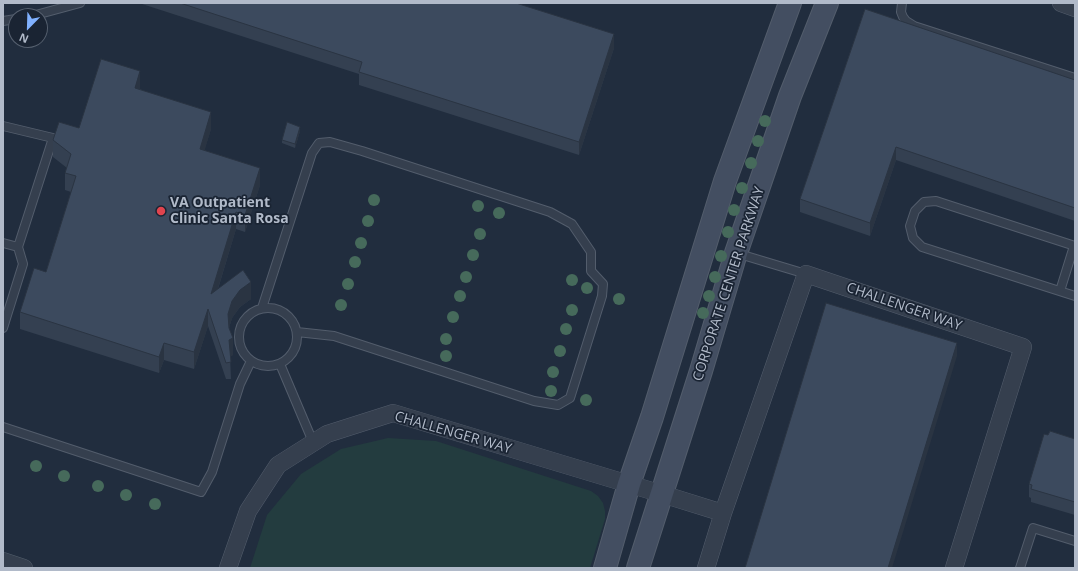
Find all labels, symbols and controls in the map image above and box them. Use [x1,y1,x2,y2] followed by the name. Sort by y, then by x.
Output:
[8,8,48,48] north arrow
[16,30,31,47] text: N
[690,185,768,383] street label: CORPORATE CENTER PARKWAY
[170,195,289,228] place label: VA Outpatient Clinic Santa Rosa
[155,205,167,217] marker: VA Outpatient Clinic Santa Rosa
[844,279,964,335] street label: CHALLENGER WAY
[393,408,513,458] street label: CHALLENGER WAY

